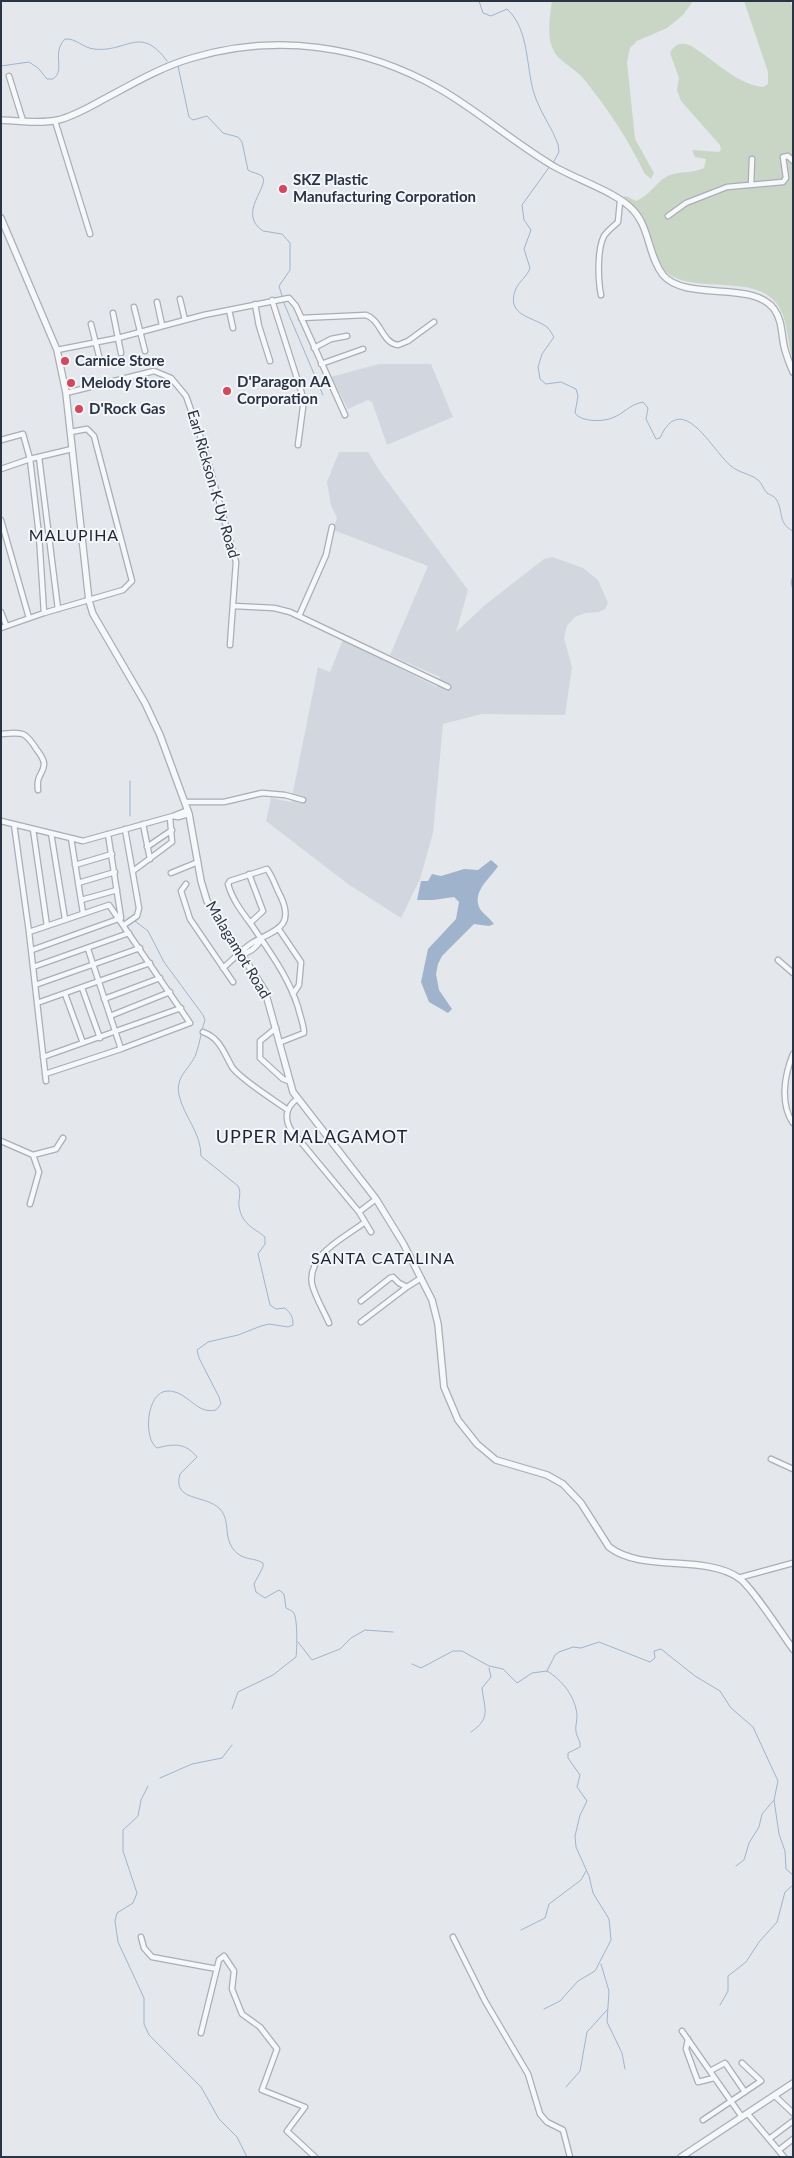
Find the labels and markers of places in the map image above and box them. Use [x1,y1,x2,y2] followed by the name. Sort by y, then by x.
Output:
[293,171,476,206] place label: SKZ Plastic Manufacturing Corporation
[277,183,289,195] marker: SKZ Plastic Manufacturing Corporation
[75,352,165,370] place label: Carnice Store
[59,355,71,367] marker: Carnice Store
[237,373,331,408] place label: D'Paragon AA Corporation
[81,374,171,392] place label: Melody Store
[65,377,77,389] marker: Melody Store
[221,385,233,397] marker: D'Paragon AA Corporation
[89,400,165,418] place label: D'Rock Gas
[73,403,85,415] marker: D'Rock Gas

